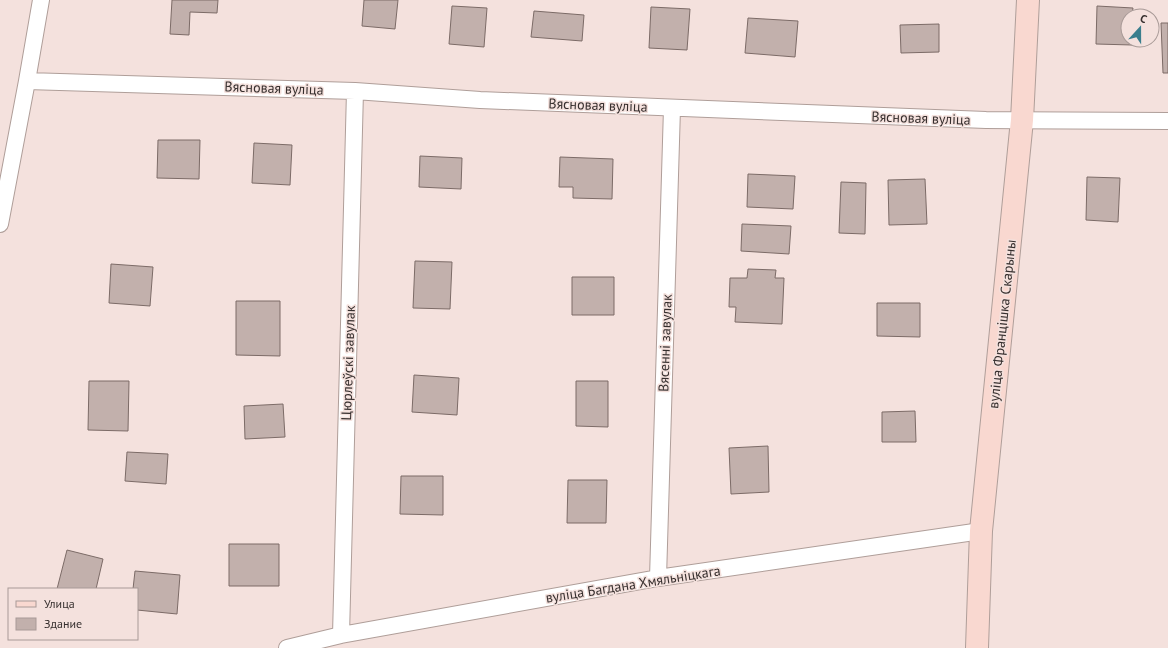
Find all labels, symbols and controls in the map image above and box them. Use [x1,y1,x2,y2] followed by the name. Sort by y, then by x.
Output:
[1120,8,1160,48] north arrow
[1138,11,1149,26] text: С
[224,77,324,99] street label: Вясновая вуліца
[548,94,648,116] street label: Вясновая вуліца
[871,107,971,129] street label: Вясновая вуліца
[984,239,1020,409] street label: вуліца Францішка Скарыны
[654,294,676,392] street label: Вясенні завулак
[337,305,359,421] street label: Цюрлеўскі завулак
[544,561,722,607] street label: вуліца Багдана Хмяльніцкага
[8,588,138,640] legend
[44,596,75,611] text: Улица
[44,616,82,631] text: Здание

